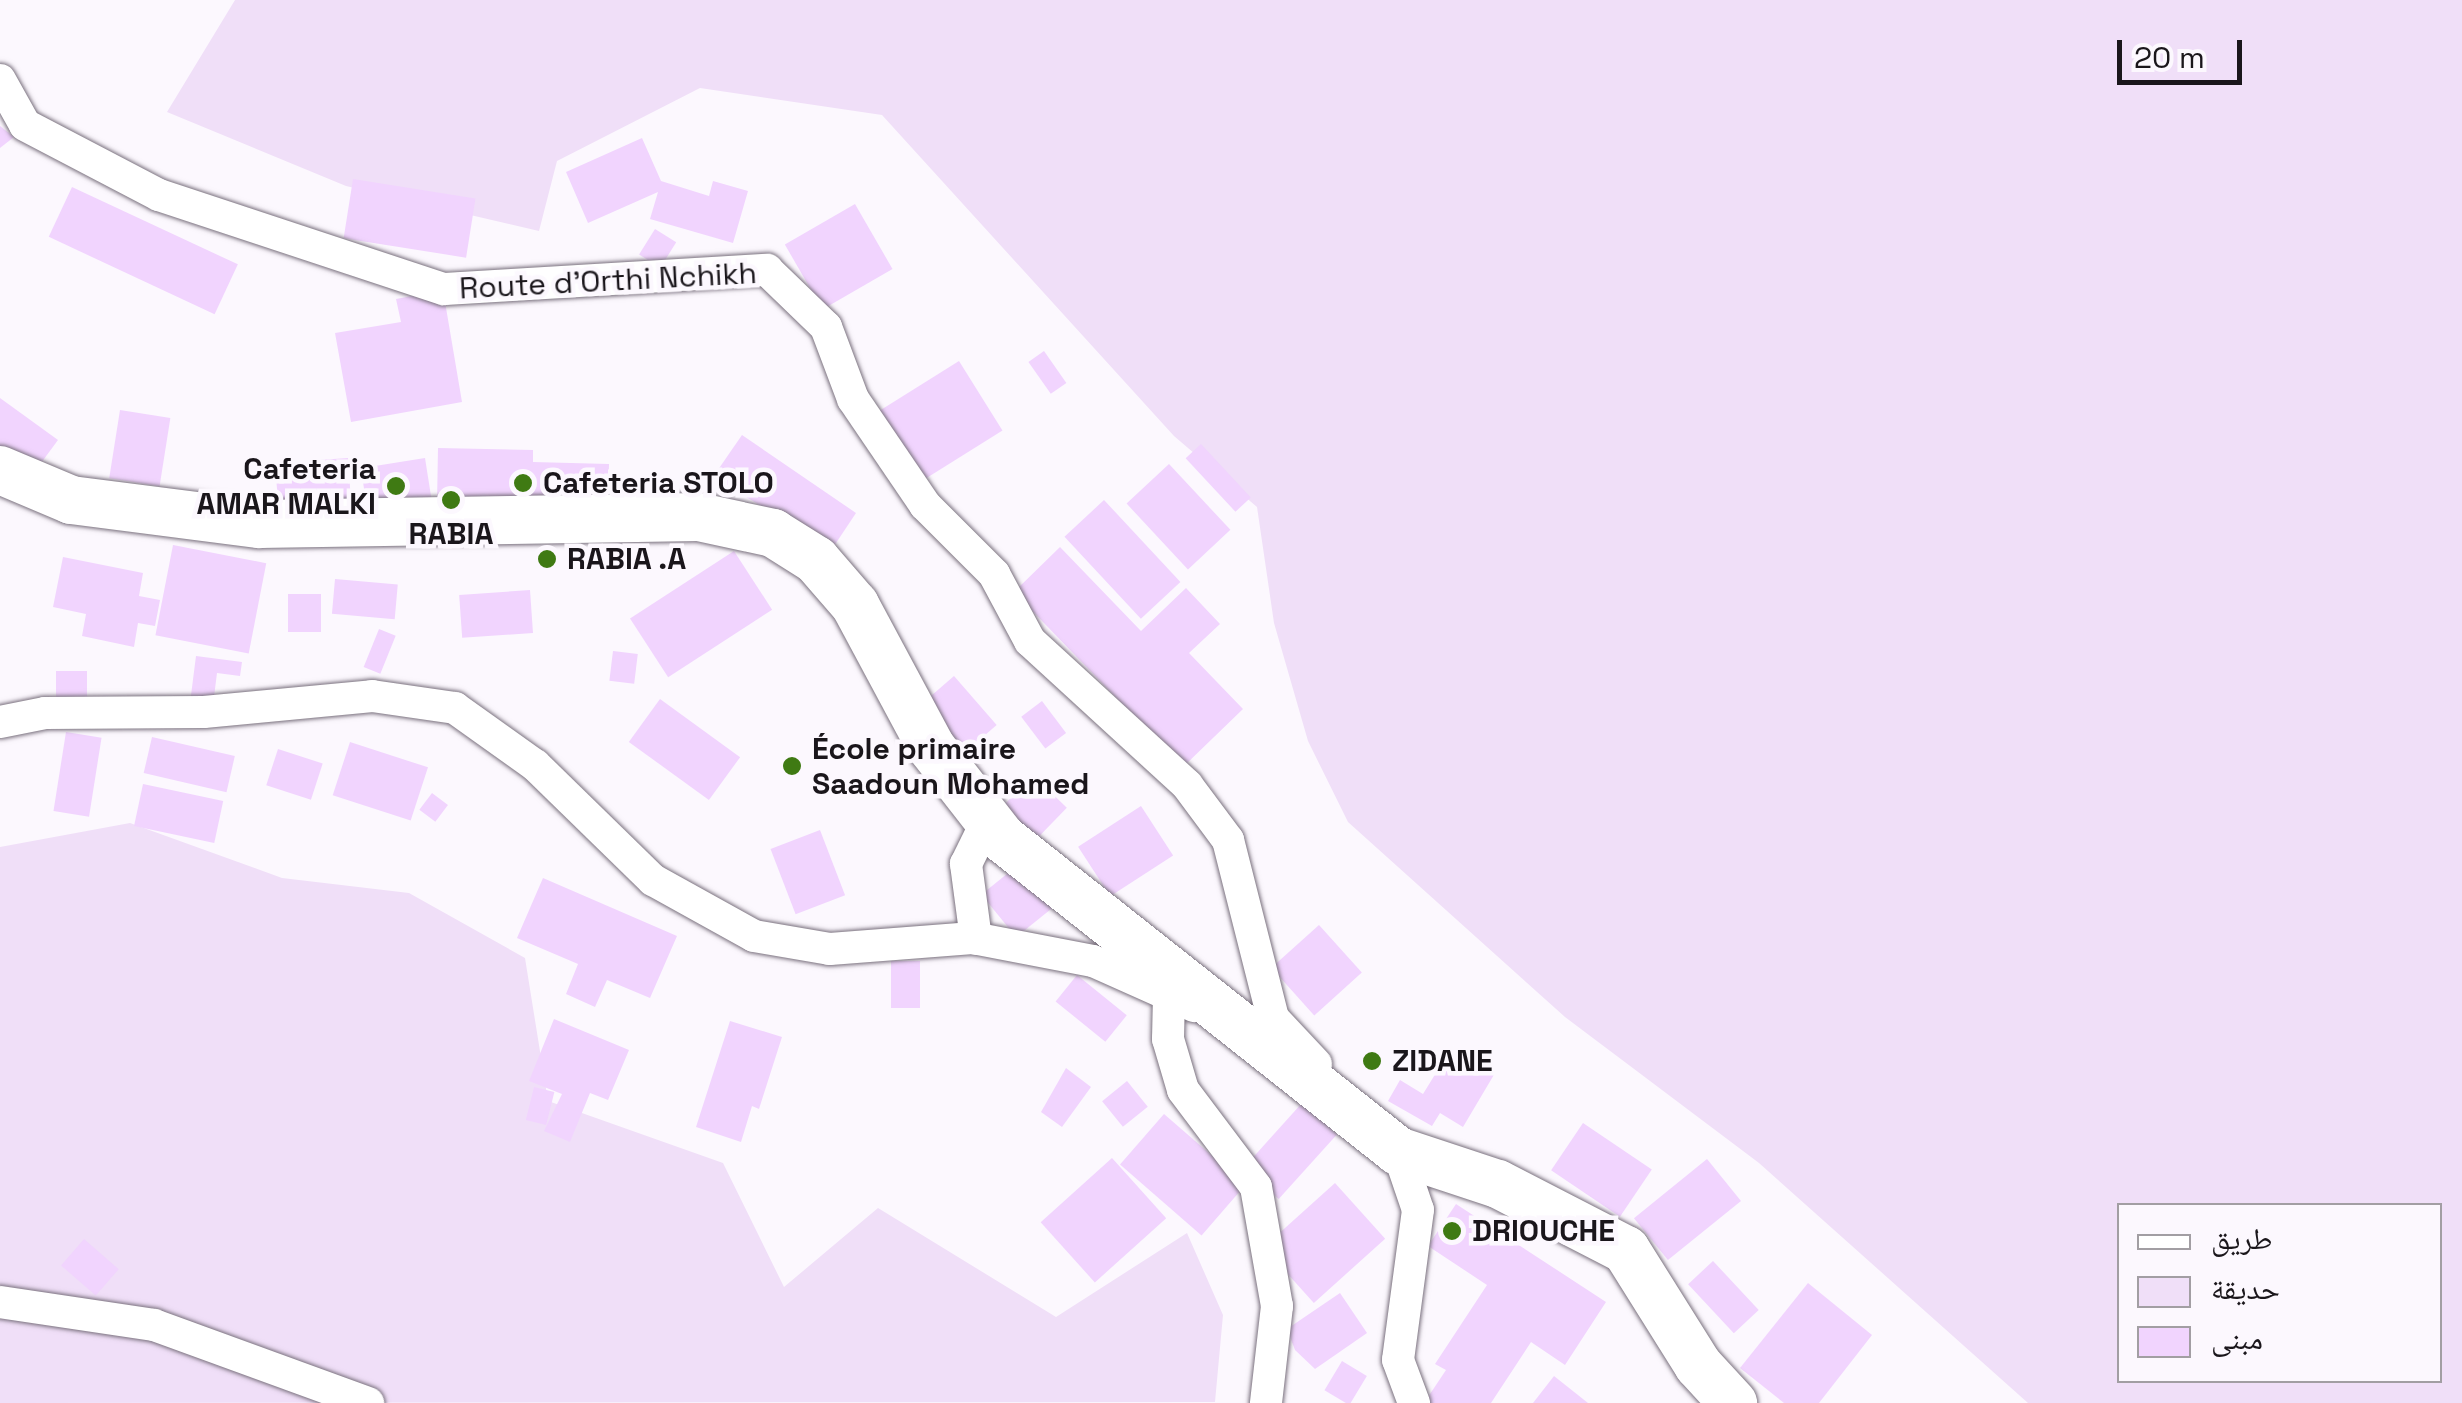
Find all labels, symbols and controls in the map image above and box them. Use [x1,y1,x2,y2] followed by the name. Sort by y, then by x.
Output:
[2122,20,2247,82] scale bar
[2134,38,2205,77] text: 20 m
[458,255,758,307] street label: Route d'Orthi Nchikh
[196,451,376,522] place label: Cafeteria AMAR MALKI
[543,465,774,501] place label: Cafeteria STOLO
[512,472,534,494] marker: Cafeteria STOLO
[385,475,407,497] marker: Cafeteria AMAR MALKI
[440,489,462,511] marker: RABIA
[409,516,493,552] place label: RABIA
[567,541,687,577] place label: RABIA .A
[536,548,558,570] marker: RABIA .A
[812,731,1089,802] place label: École primaire Saadoun Mohamed
[781,755,803,777] marker: École primaire Saadoun Mohamed
[1392,1043,1493,1079] place label: ZIDANE
[1361,1050,1383,1072] marker: ZIDANE
[2117,1203,2442,1383] legend
[1472,1213,1615,1249] place label: DRIOUCHE
[2211,1219,2272,1258] text: طريق
[1441,1220,1463,1242] marker: DRIOUCHE
[2211,1269,2280,1308] text: حديقة
[2211,1319,2263,1358] text: مبنى

